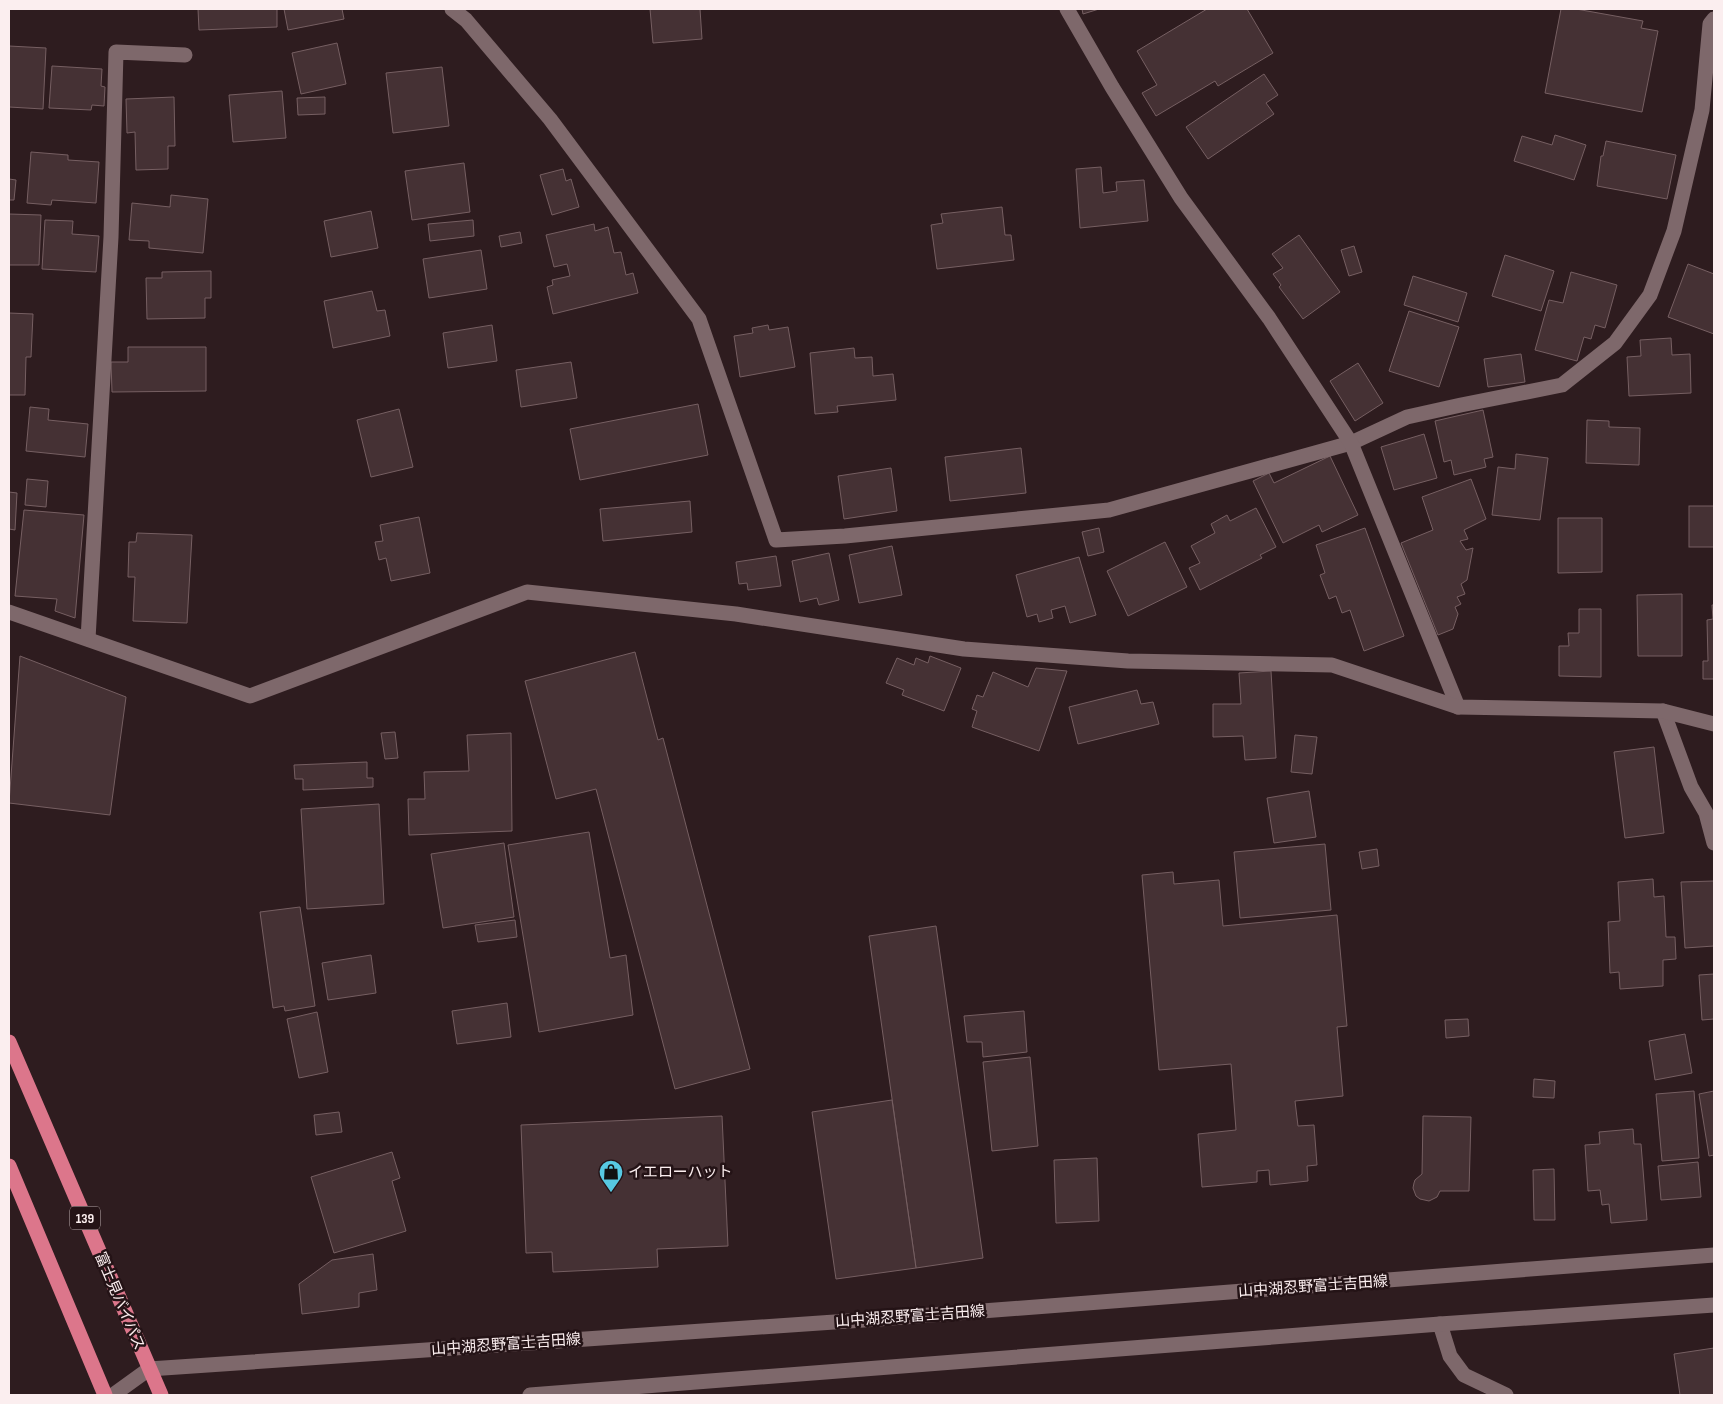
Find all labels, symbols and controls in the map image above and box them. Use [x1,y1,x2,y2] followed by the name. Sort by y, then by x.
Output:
[598,1159,624,1193] shop icon: イエローハット
[628,1163,733,1182] place label: イエローハット
[70,1206,100,1230] road number: 139
[90,1249,149,1353] street label: 富士見バイパス
[1238,1272,1389,1301] street label: 山中湖忍野富士吉田線
[835,1302,986,1331] street label: 山中湖忍野富士吉田線
[431,1330,582,1359] street label: 山中湖忍野富士吉田線

